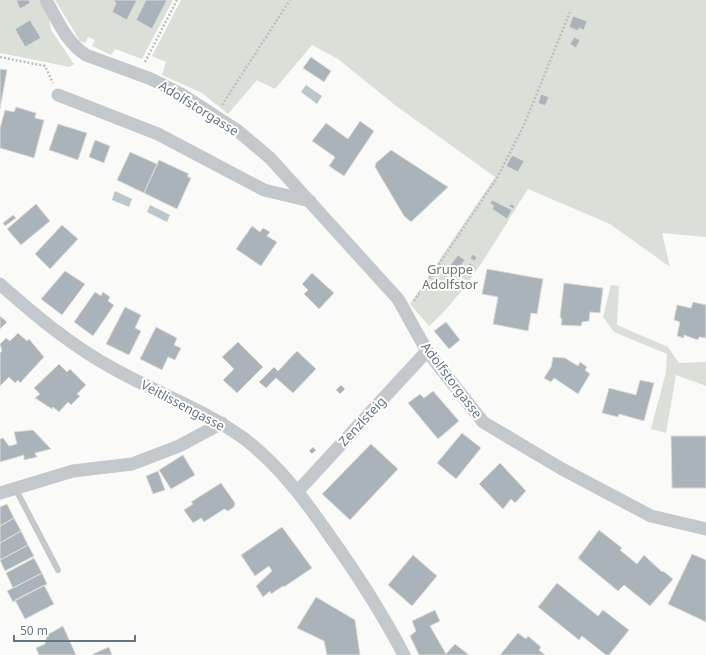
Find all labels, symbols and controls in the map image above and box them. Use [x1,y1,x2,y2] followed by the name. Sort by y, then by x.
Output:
[156,76,242,140] street label: Adolfstorgasse
[422,260,479,293] park label: Gruppe Adolfstor
[417,338,487,422] street label: Adolfstorgasse
[138,375,228,435] street label: Veitlissengasse
[334,392,390,450] street label: Zenzlsteig
[14,617,135,643] scale bar
[20,622,48,639] text: 50 m

